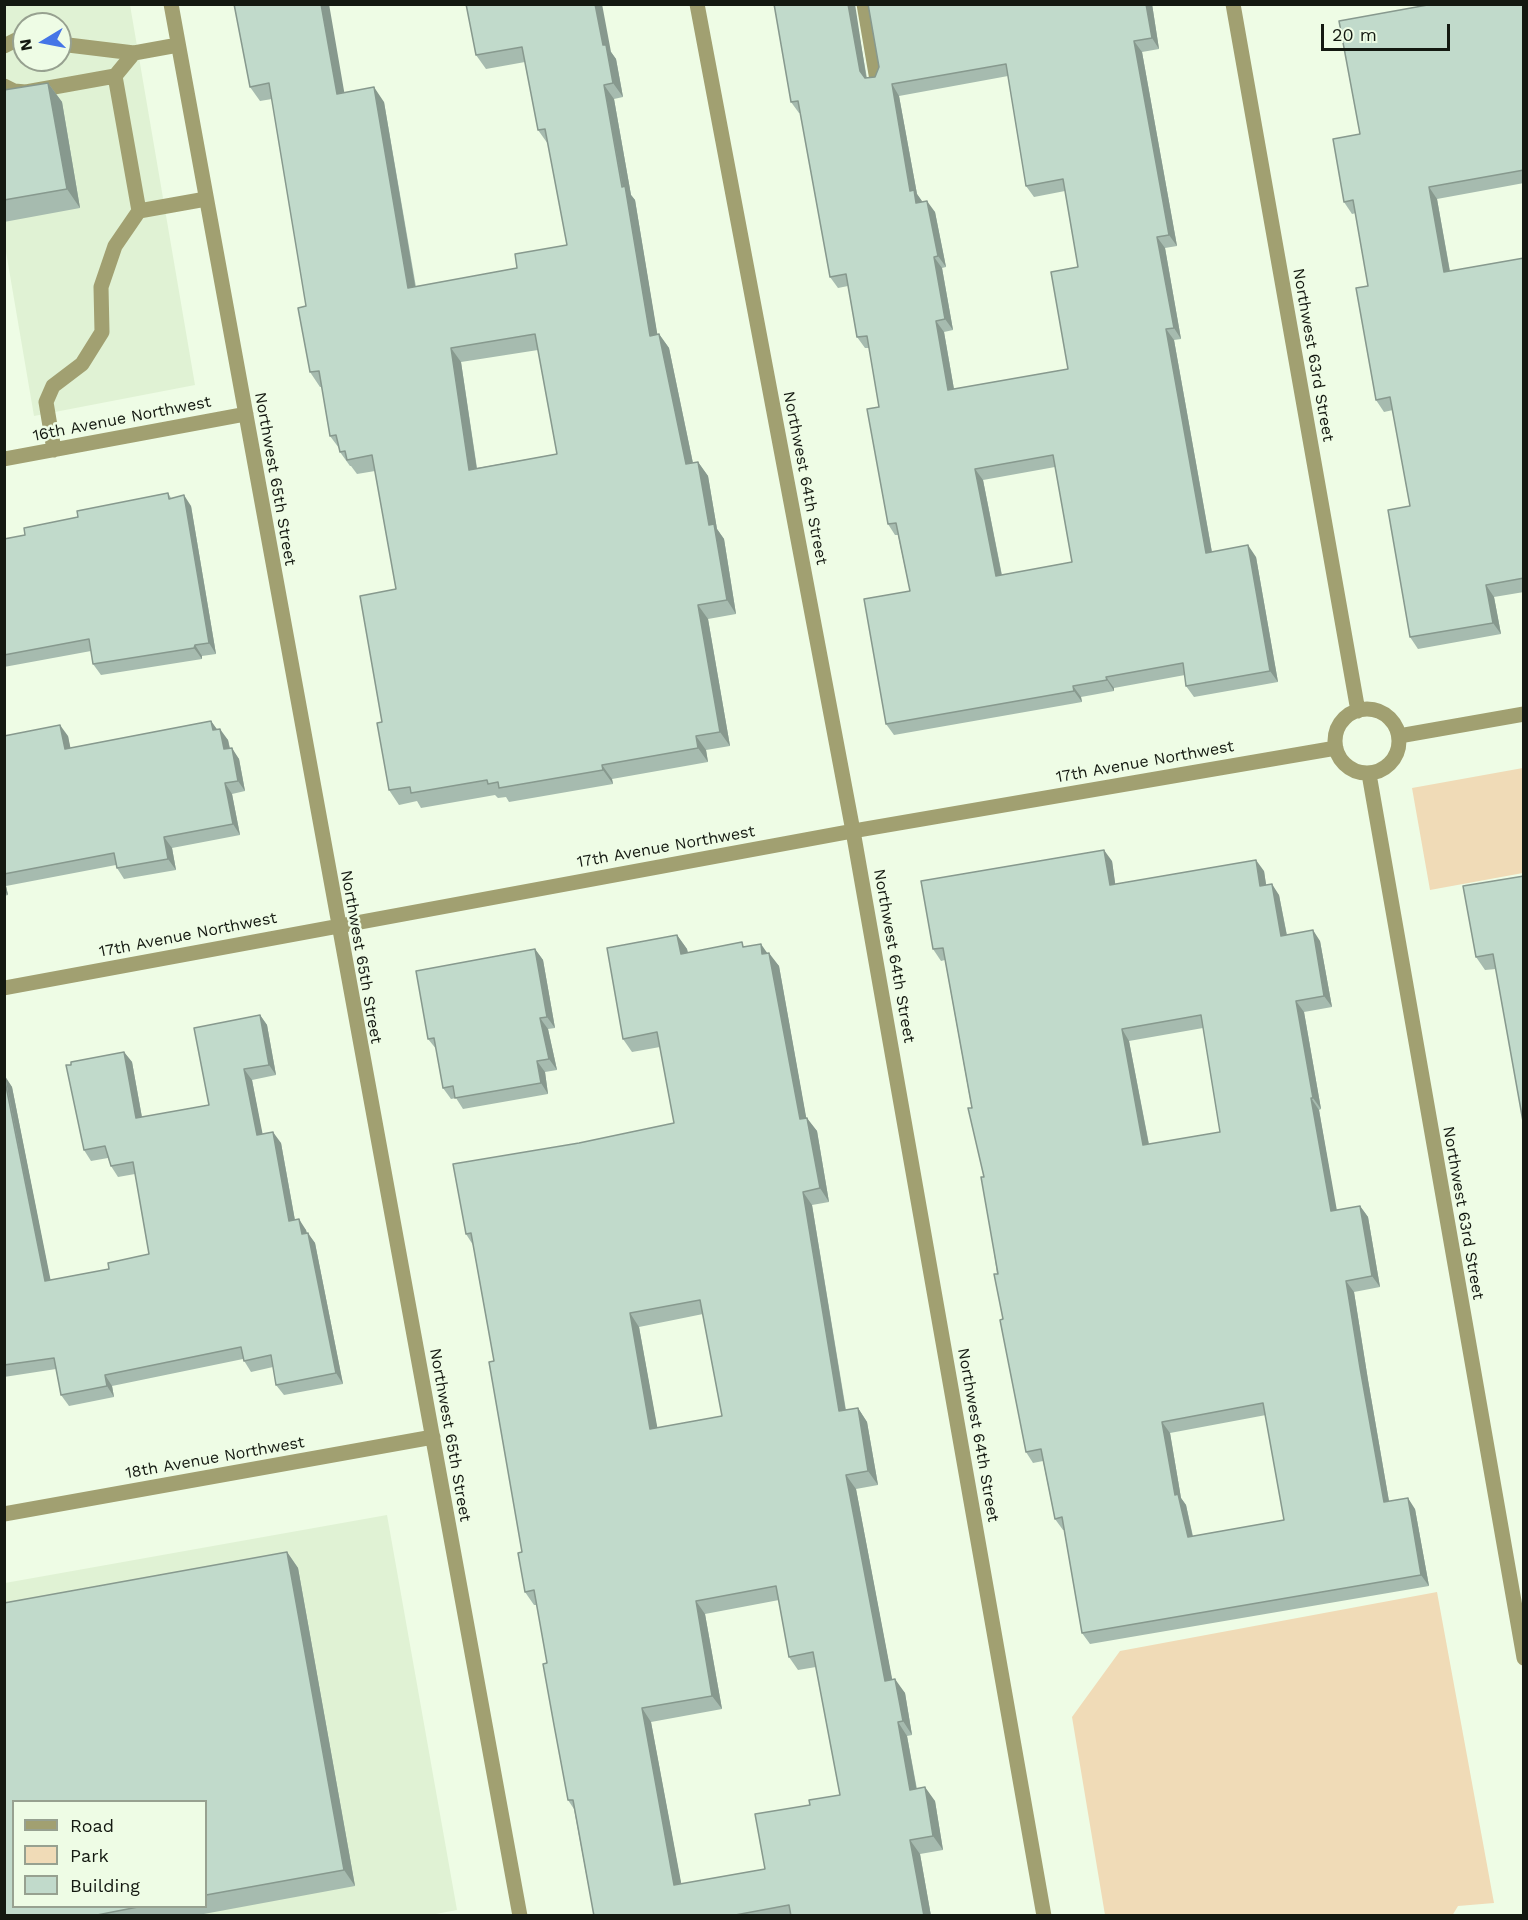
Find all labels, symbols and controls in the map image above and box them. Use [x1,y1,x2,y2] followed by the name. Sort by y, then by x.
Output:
[12,12,72,72] north arrow
[1324,12,1453,50] scale bar
[1332,24,1377,45] text: 20 m
[15,37,36,52] text: N
[1288,267,1338,443] street label: Northwest 63rd Street
[779,390,831,566] street label: Northwest 64th Street
[250,391,300,567] street label: Northwest 65th Street
[31,392,213,446] street label: 16th Avenue Northwest
[1054,737,1236,787] street label: 17th Avenue Northwest
[575,822,757,872] street label: 17th Avenue Northwest
[869,867,919,1045] street label: Northwest 64th Street
[336,869,386,1045] street label: Northwest 65th Street
[98,908,278,962] street label: 17th Avenue Northwest
[1438,1125,1488,1301] street label: Northwest 63rd Street
[953,1346,1003,1524] street label: Northwest 64th Street
[425,1347,475,1523] street label: Northwest 65th Street
[124,1433,306,1483] street label: 18th Avenue Northwest
[12,1800,207,1908] legend
[70,1815,114,1836] text: Road
[70,1845,109,1866] text: Park
[70,1875,140,1896] text: Building

